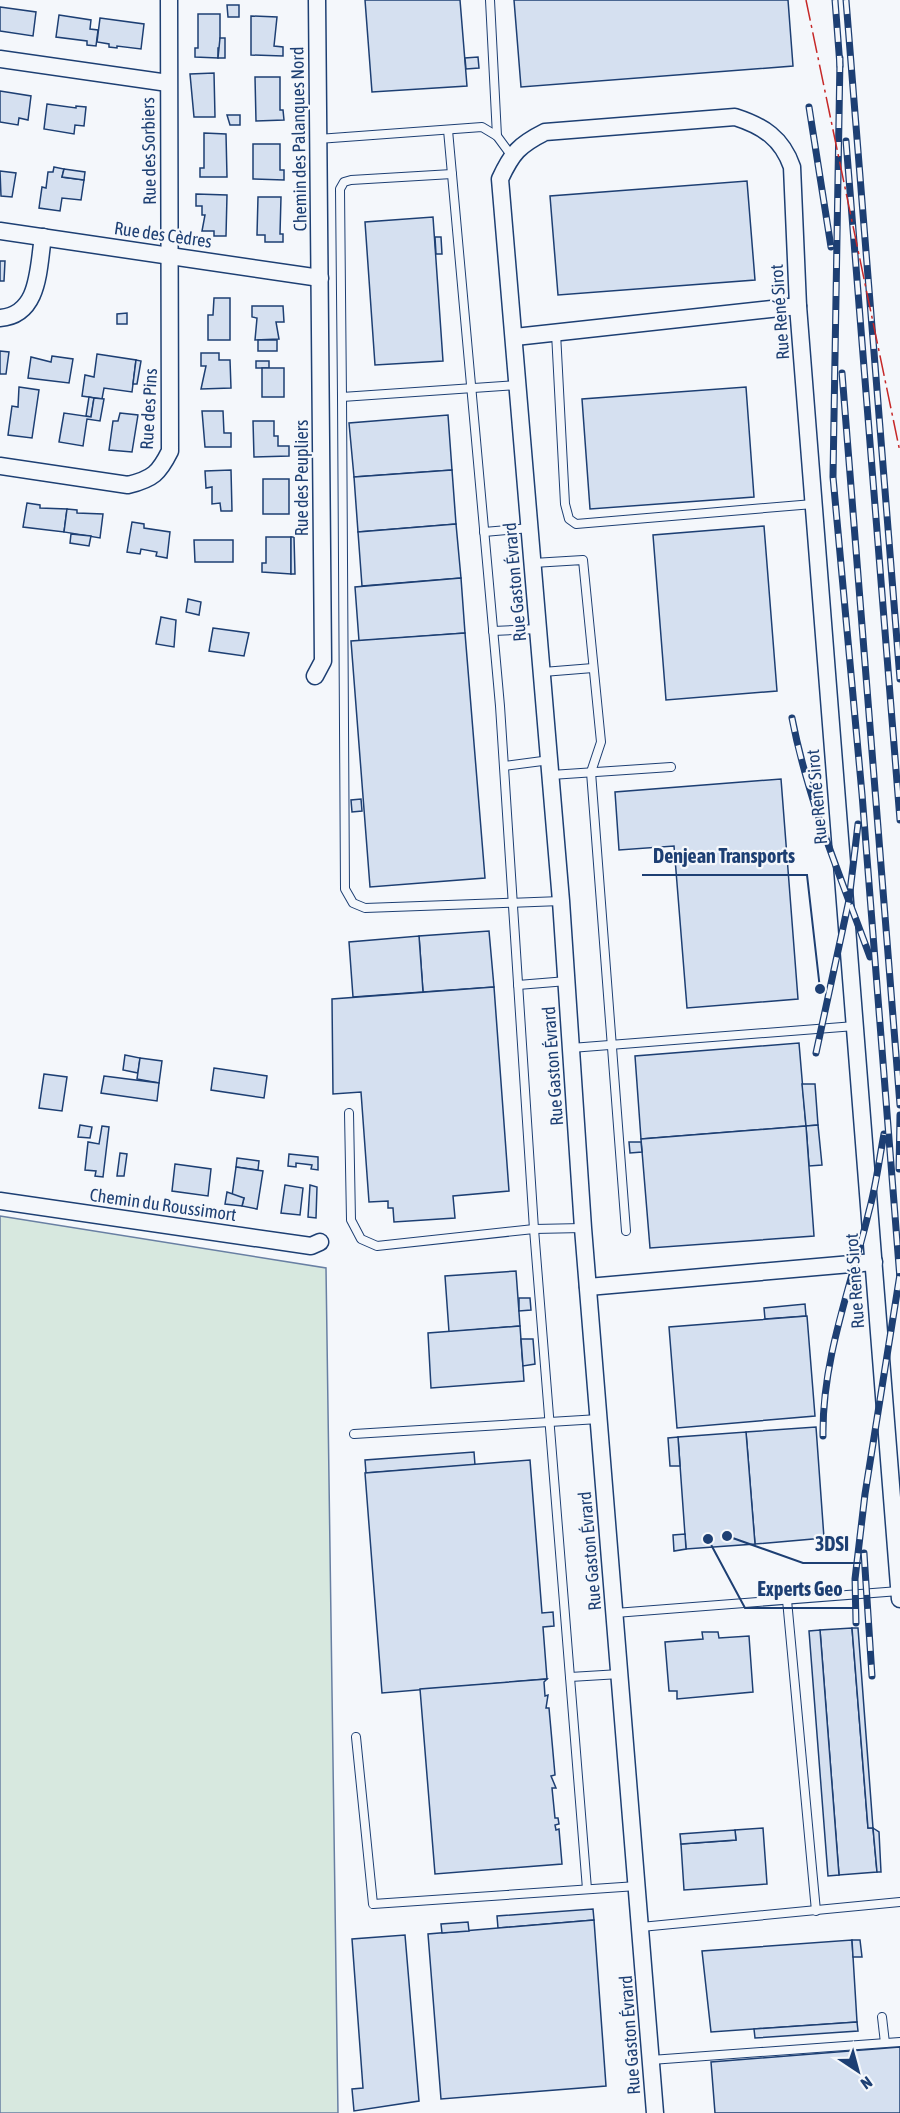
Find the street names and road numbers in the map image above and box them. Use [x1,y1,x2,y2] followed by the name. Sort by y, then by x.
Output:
[286,47,311,232] street label: Chemin des Palanques Nord
[137,97,160,205] street label: Rue des Sorbiers
[113,217,213,252] street label: Rue des Cèdres
[766,264,793,360] street label: Rue René Sirot
[136,368,161,450] street label: Rue des Pins
[291,420,312,536] street label: Rue des Peupliers
[499,522,530,642] street label: Rue Gaston Évrard
[802,749,831,846] street label: Rue René Sirot
[538,1006,567,1126] street label: Rue Gaston Évrard
[88,1184,238,1225] street label: Chemin du Roussimort
[841,1233,868,1329] street label: Rue René Sirot
[574,1491,605,1611] street label: Rue Gaston Évrard
[615,1975,644,2095] street label: Rue Gaston Évrard

